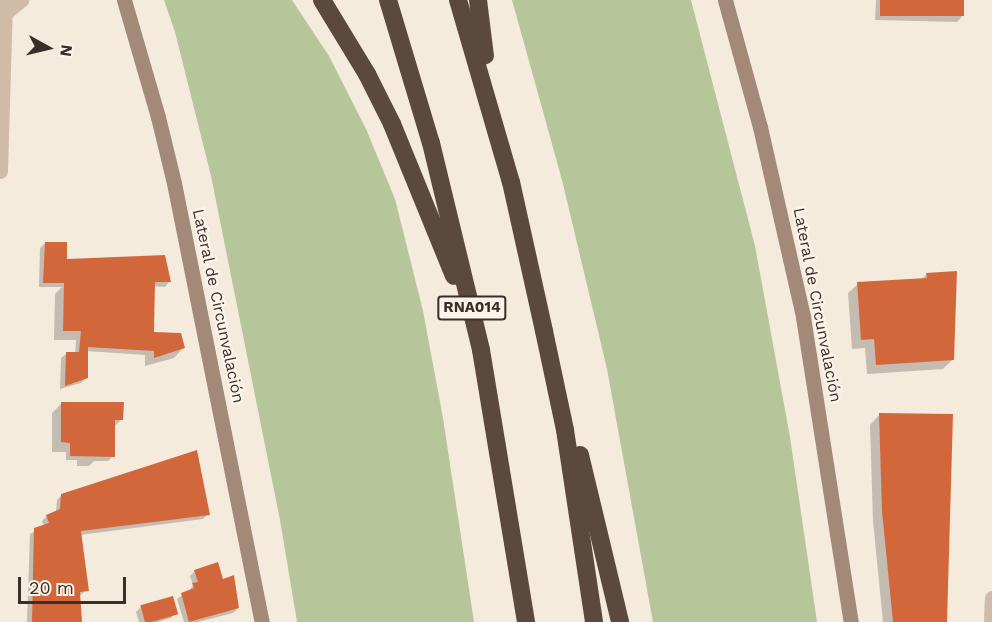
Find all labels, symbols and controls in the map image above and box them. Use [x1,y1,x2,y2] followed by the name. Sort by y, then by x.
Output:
[18,18,78,78] north arrow
[56,43,77,58] text: N
[789,206,845,404] street label: Lateral de Circunvalación
[188,207,248,405] street label: Lateral de Circunvalación
[436,296,508,320] road number: RNA014
[21,565,129,603] scale bar
[29,577,74,598] text: 20 m

